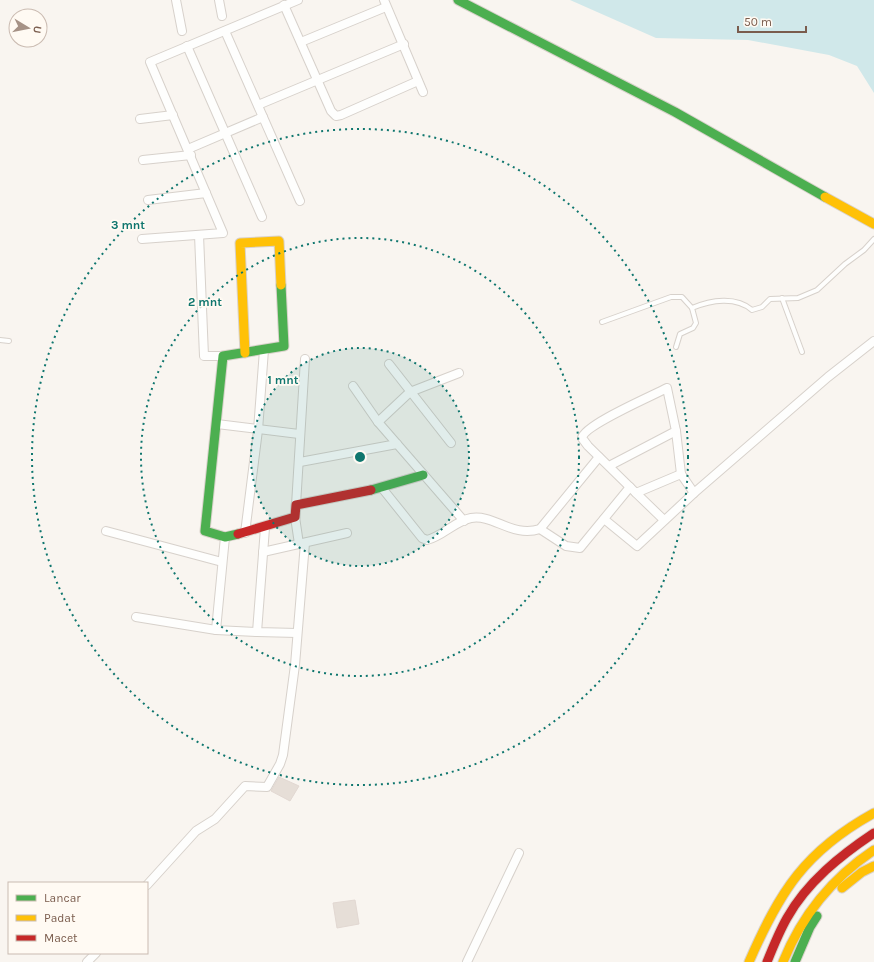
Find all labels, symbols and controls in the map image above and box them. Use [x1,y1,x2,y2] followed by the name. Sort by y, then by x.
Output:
[8,8,48,48] north arrow
[738,8,806,34] scale bar
[744,15,772,29] text: 50 m
[30,25,44,35] text: U
[111,218,145,232] text: 3 mnt
[188,295,222,309] text: 2 mnt
[268,373,299,387] text: 1 mnt
[353,450,367,464] centre of rings
[8,882,148,954] legend
[44,891,81,905] text: Lancar
[44,911,76,925] text: Padat
[44,931,78,945] text: Macet

